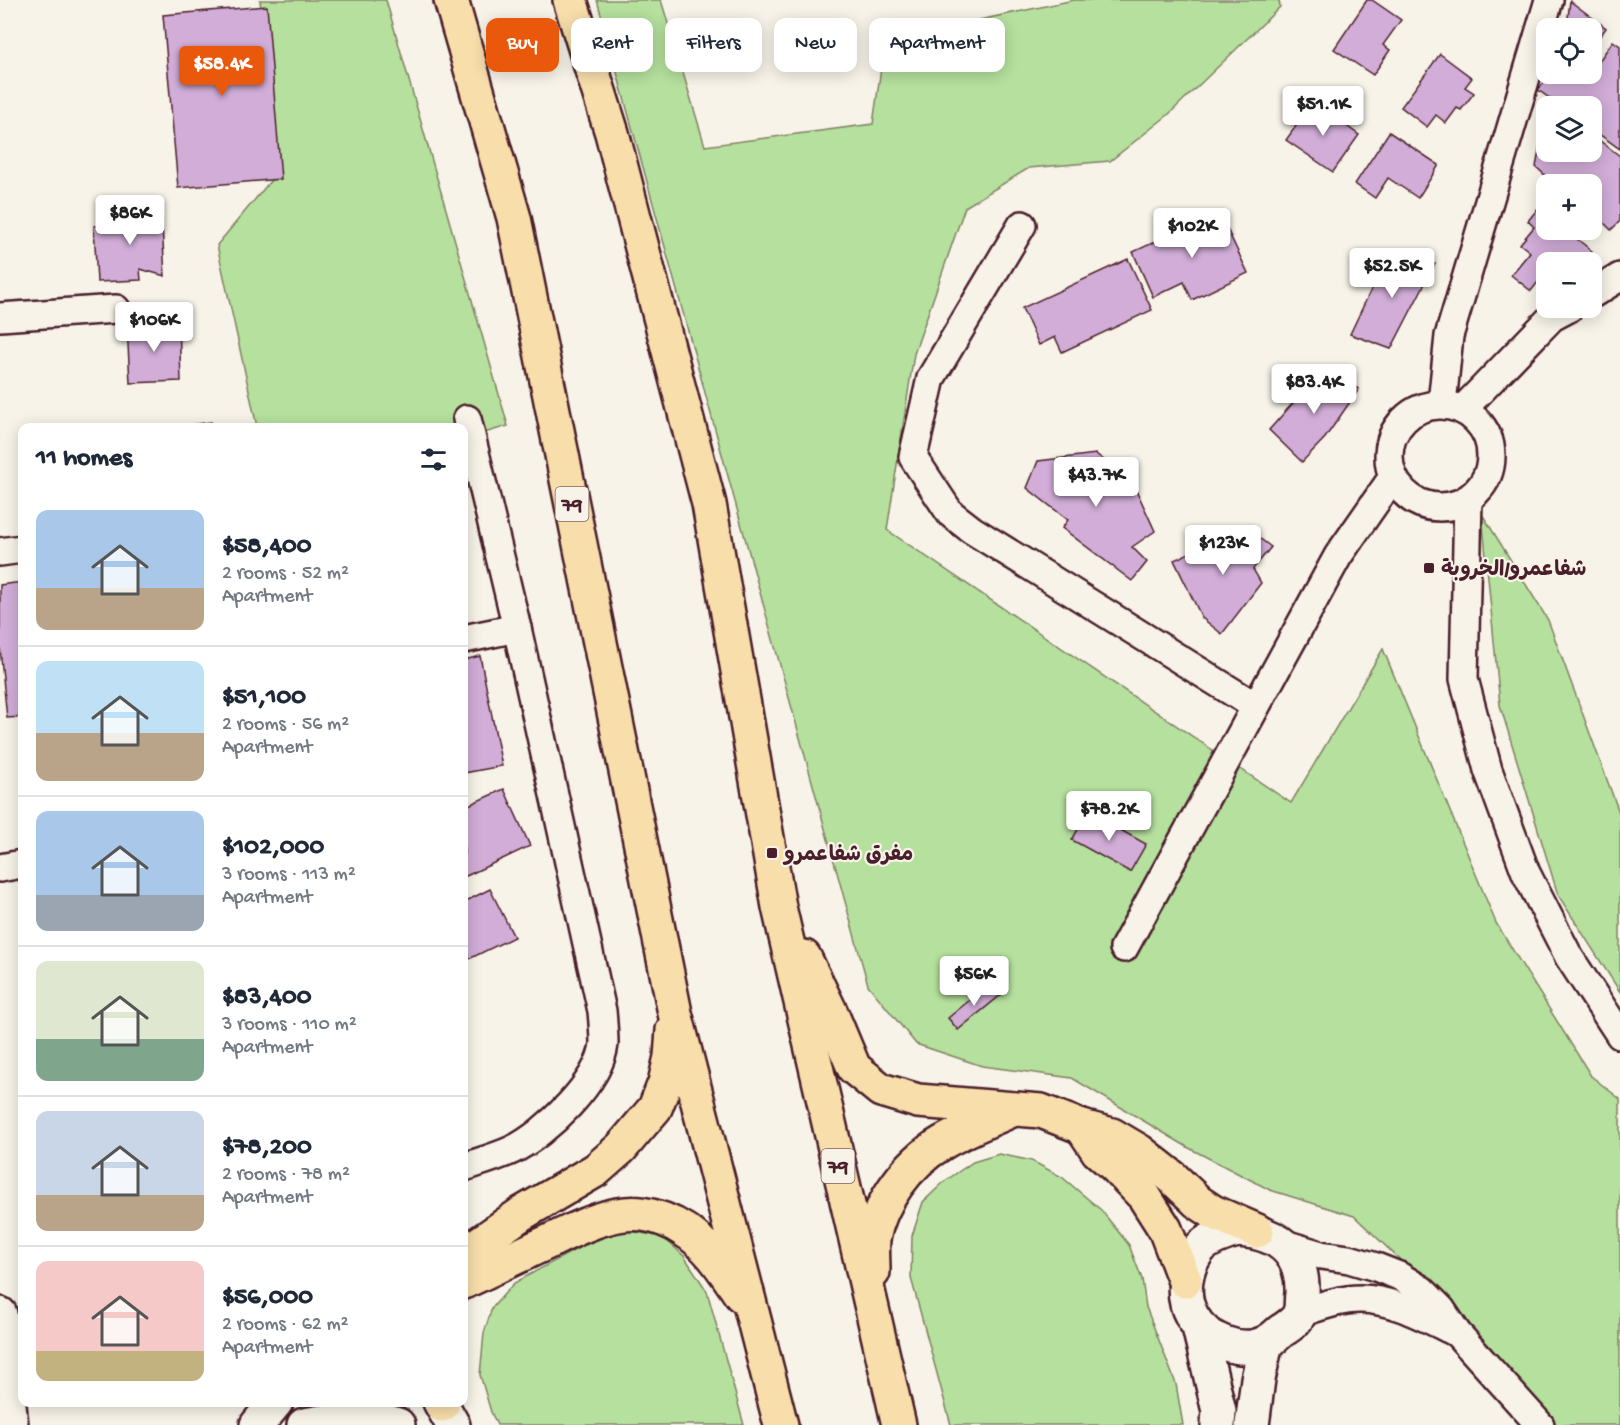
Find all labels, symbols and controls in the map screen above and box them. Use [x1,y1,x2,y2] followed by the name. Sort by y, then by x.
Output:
[486,18,559,72] chip: Buy
[571,18,653,72] chip: Rent
[665,18,762,72] chip: Filters
[774,18,857,72] chip: New
[869,18,1005,72] chip: Apartment
[1536,18,1602,318] map controls
[1536,18,1602,84] button: locate
[173,46,271,97] pin: $58.4K
[193,54,251,77] text: $58.4K
[1274,86,1372,137] pin: $51.1K
[1297,94,1349,117] text: $51.1K
[1536,96,1602,162] button: layers
[1536,174,1602,240] button: +
[94,195,166,246] pin: $86K
[109,203,151,226] text: $86K
[1150,208,1234,259] pin: $102K
[1167,216,1217,239] text: $102K
[1343,248,1441,299] pin: $52.5K
[1536,252,1602,318] button: −
[1363,256,1421,279] text: $52.5K
[112,302,196,353] pin: $106K
[129,310,179,333] text: $106K
[1265,364,1363,415] pin: $83.4K
[1285,372,1343,395] text: $83.4K
[417,443,450,476] icon: filters
[36,444,132,475] text: 11 homes
[1047,457,1145,508] pin: $43.7K
[1068,465,1124,488] text: $43.7K
[556,487,588,521] road number: 79
[1181,525,1265,576] pin: $123K
[222,532,312,563] text: $58,400
[1199,533,1247,556] text: $123K
[84,534,156,606] icon: home
[1441,558,1586,584] place label: شفاعمرو/الخروبة
[1422,561,1436,575] marker: شفاعمرو/الخروبة
[222,563,349,586] text: 2 rooms · 52 m²
[222,586,312,609] text: Apartment
[222,683,306,714] text: $51,100
[84,685,156,757] icon: home
[222,714,349,737] text: 2 rooms · 56 m²
[222,737,312,760] text: Apartment
[1060,791,1158,842] pin: $78.2K
[1080,799,1138,822] text: $78.2K
[222,833,324,864] text: $102,000
[84,835,156,907] icon: home
[782,844,913,869] place label: مفرق شفاعمرو
[765,846,779,860] marker: مفرق شفاعمرو
[222,864,356,887] text: 3 rooms · 113 m²
[222,887,312,910] text: Apartment
[938,956,1010,1007] pin: $56K
[954,964,994,987] text: $56K
[222,983,311,1014] text: $83,400
[84,985,156,1057] icon: home
[222,1014,357,1037] text: 3 rooms · 110 m²
[222,1037,312,1060] text: Apartment
[222,1133,312,1164] text: $78,200
[84,1135,156,1207] icon: home
[822,1149,854,1183] road number: 79
[222,1164,350,1187] text: 2 rooms · 78 m²
[222,1187,312,1210] text: Apartment
[222,1283,313,1314] text: $56,000
[84,1285,156,1357] icon: home
[222,1314,349,1337] text: 2 rooms · 62 m²
[222,1337,312,1360] text: Apartment

